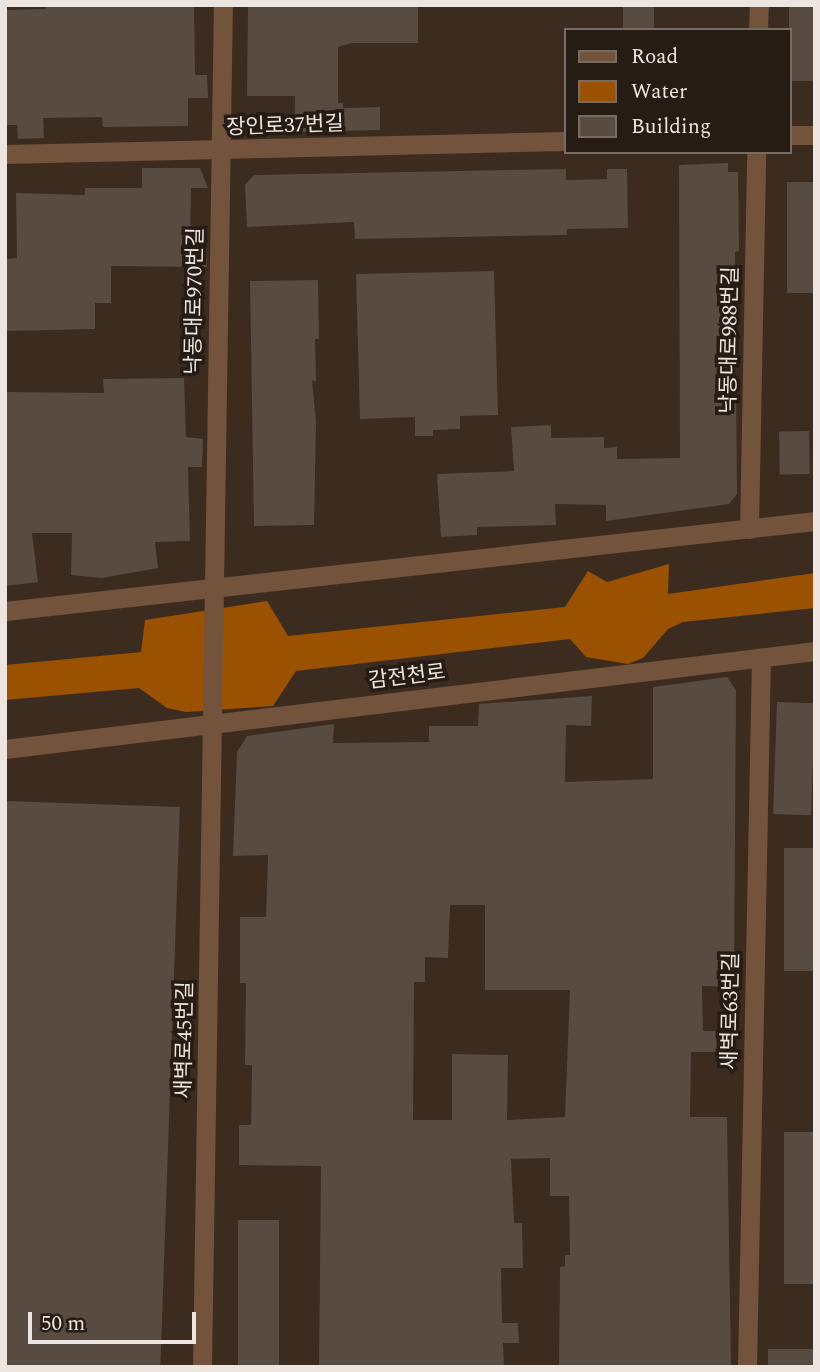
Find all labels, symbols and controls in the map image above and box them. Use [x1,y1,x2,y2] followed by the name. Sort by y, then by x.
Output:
[564,28,792,154] legend
[631,41,678,73] text: Road
[631,76,687,108] text: Water
[226,111,344,141] street label: 장인로37번길
[631,111,711,143] text: Building
[181,227,209,375] street label: 낙동대로970번길
[716,266,744,414] street label: 낙동대로988번길
[367,660,447,694] street label: 감전천로
[717,952,745,1070] street label: 새벽로63번길
[171,981,199,1099] street label: 새벽로45번길
[32,1298,200,1342] scale bar
[41,1308,85,1340] text: 50 m

